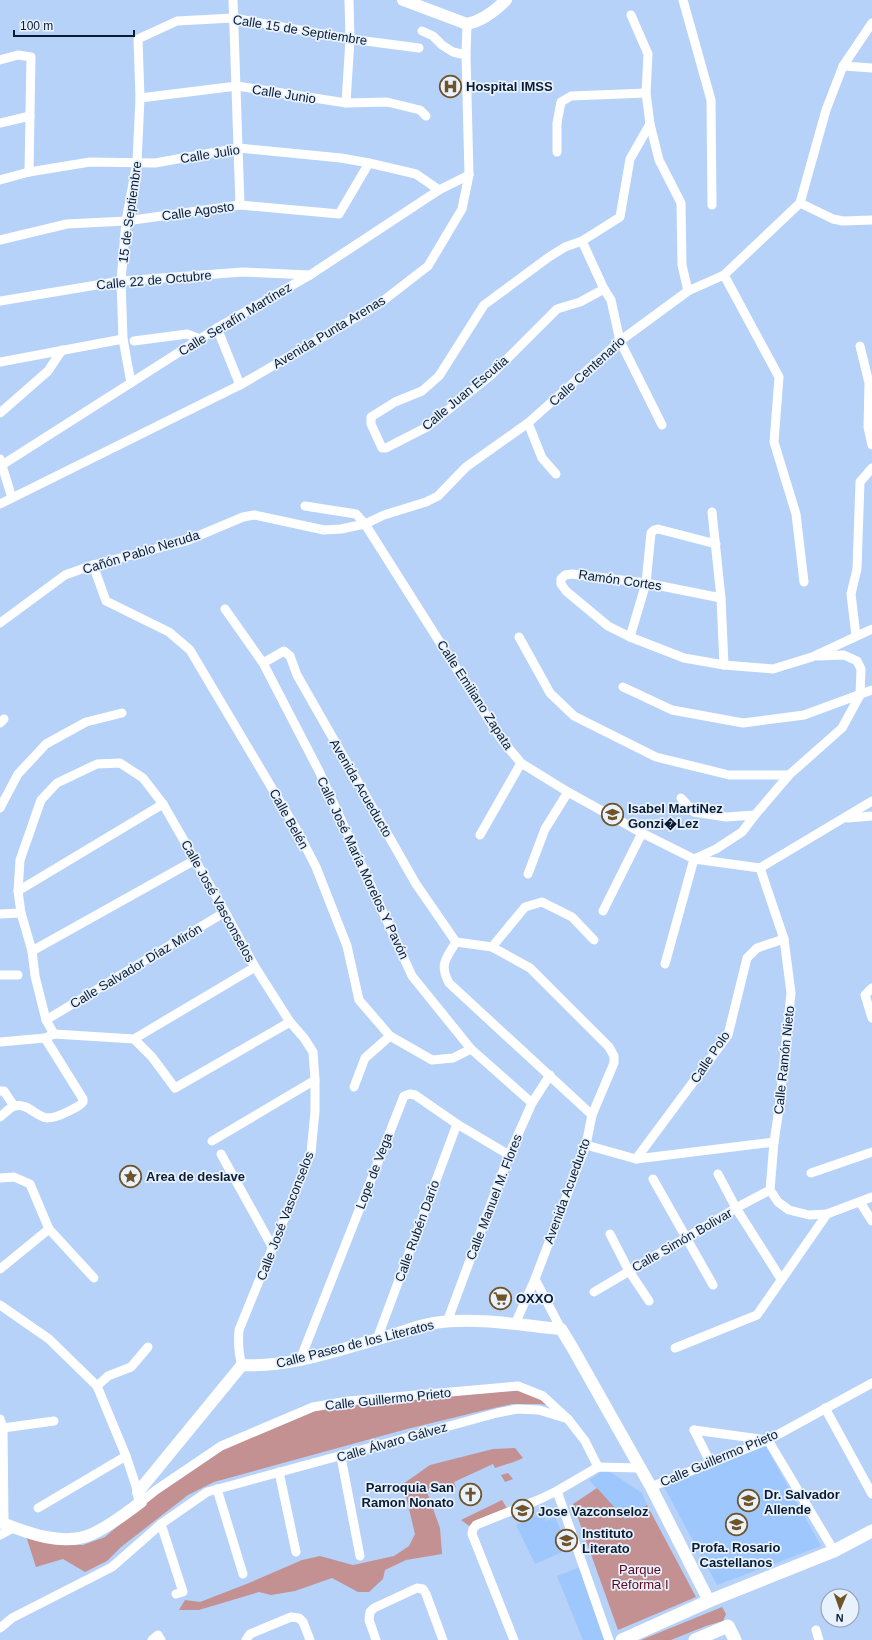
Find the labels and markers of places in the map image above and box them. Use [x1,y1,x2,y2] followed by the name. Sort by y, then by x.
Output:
[437,73,463,99] hospital icon: Hospital IMSS
[466,79,553,94] place label: Hospital IMSS
[628,801,723,831] place label: Isabel MartiNez Gonzi�Lez
[599,802,625,828] school or university icon: Isabel MartiNez Gonzi�Lez
[117,1163,143,1189] place icon: Area de deslave
[146,1169,245,1184] place label: Area de deslave
[487,1285,513,1311] supermarket icon: OXXO
[516,1291,554,1306] place label: OXXO
[362,1480,454,1510] place label: Parroquia San Ramon Nonato
[457,1481,483,1507] church icon: Parroquia San Ramon Nonato
[764,1487,840,1517] place label: Dr. Salvador Allende
[736,1488,762,1514] school or university icon: Dr. Salvador Allende
[509,1498,535,1524] school or university icon: Jose Vazconseloz
[538,1504,649,1519] place label: Jose Vazconseloz
[723,1512,749,1538] school or university icon: Profa. Rosario Castellanos
[582,1526,633,1556] place label: Instituto Literato
[554,1527,580,1553] school or university icon: Instituto Literato
[692,1540,780,1570] place label: Profa. Rosario Castellanos

